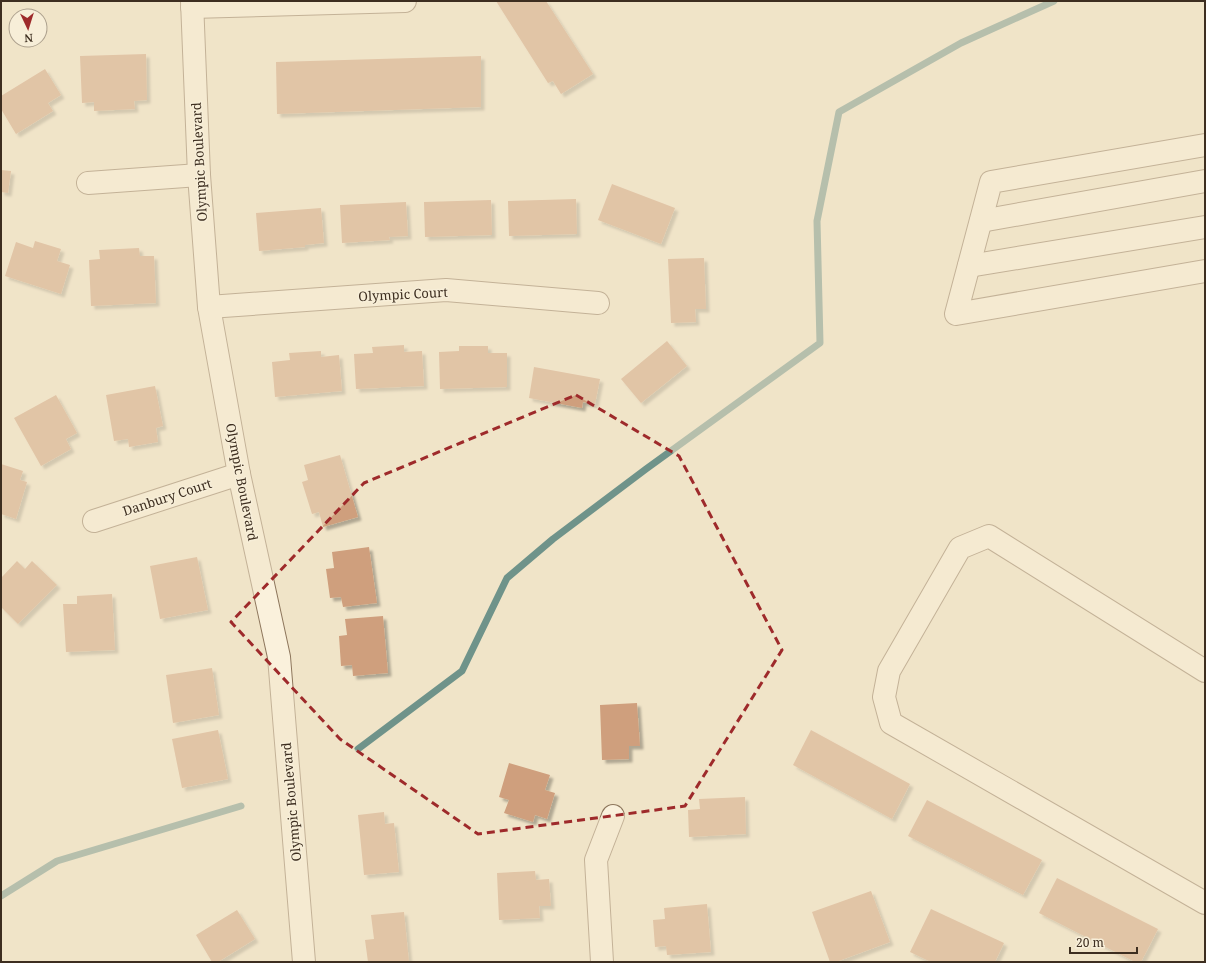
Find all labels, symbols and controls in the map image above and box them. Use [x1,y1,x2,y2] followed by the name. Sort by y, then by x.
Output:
[8,8,48,48] north arrow
[24,31,34,46] text: N
[187,102,211,222] street label: Olympic Boulevard
[358,283,449,305] street label: Olympic Court
[222,422,262,542] street label: Olympic Boulevard
[120,474,214,520] street label: Danbury Court
[277,742,305,862] street label: Olympic Boulevard
[1070,929,1137,955] scale bar
[1076,934,1104,951] text: 20 m

